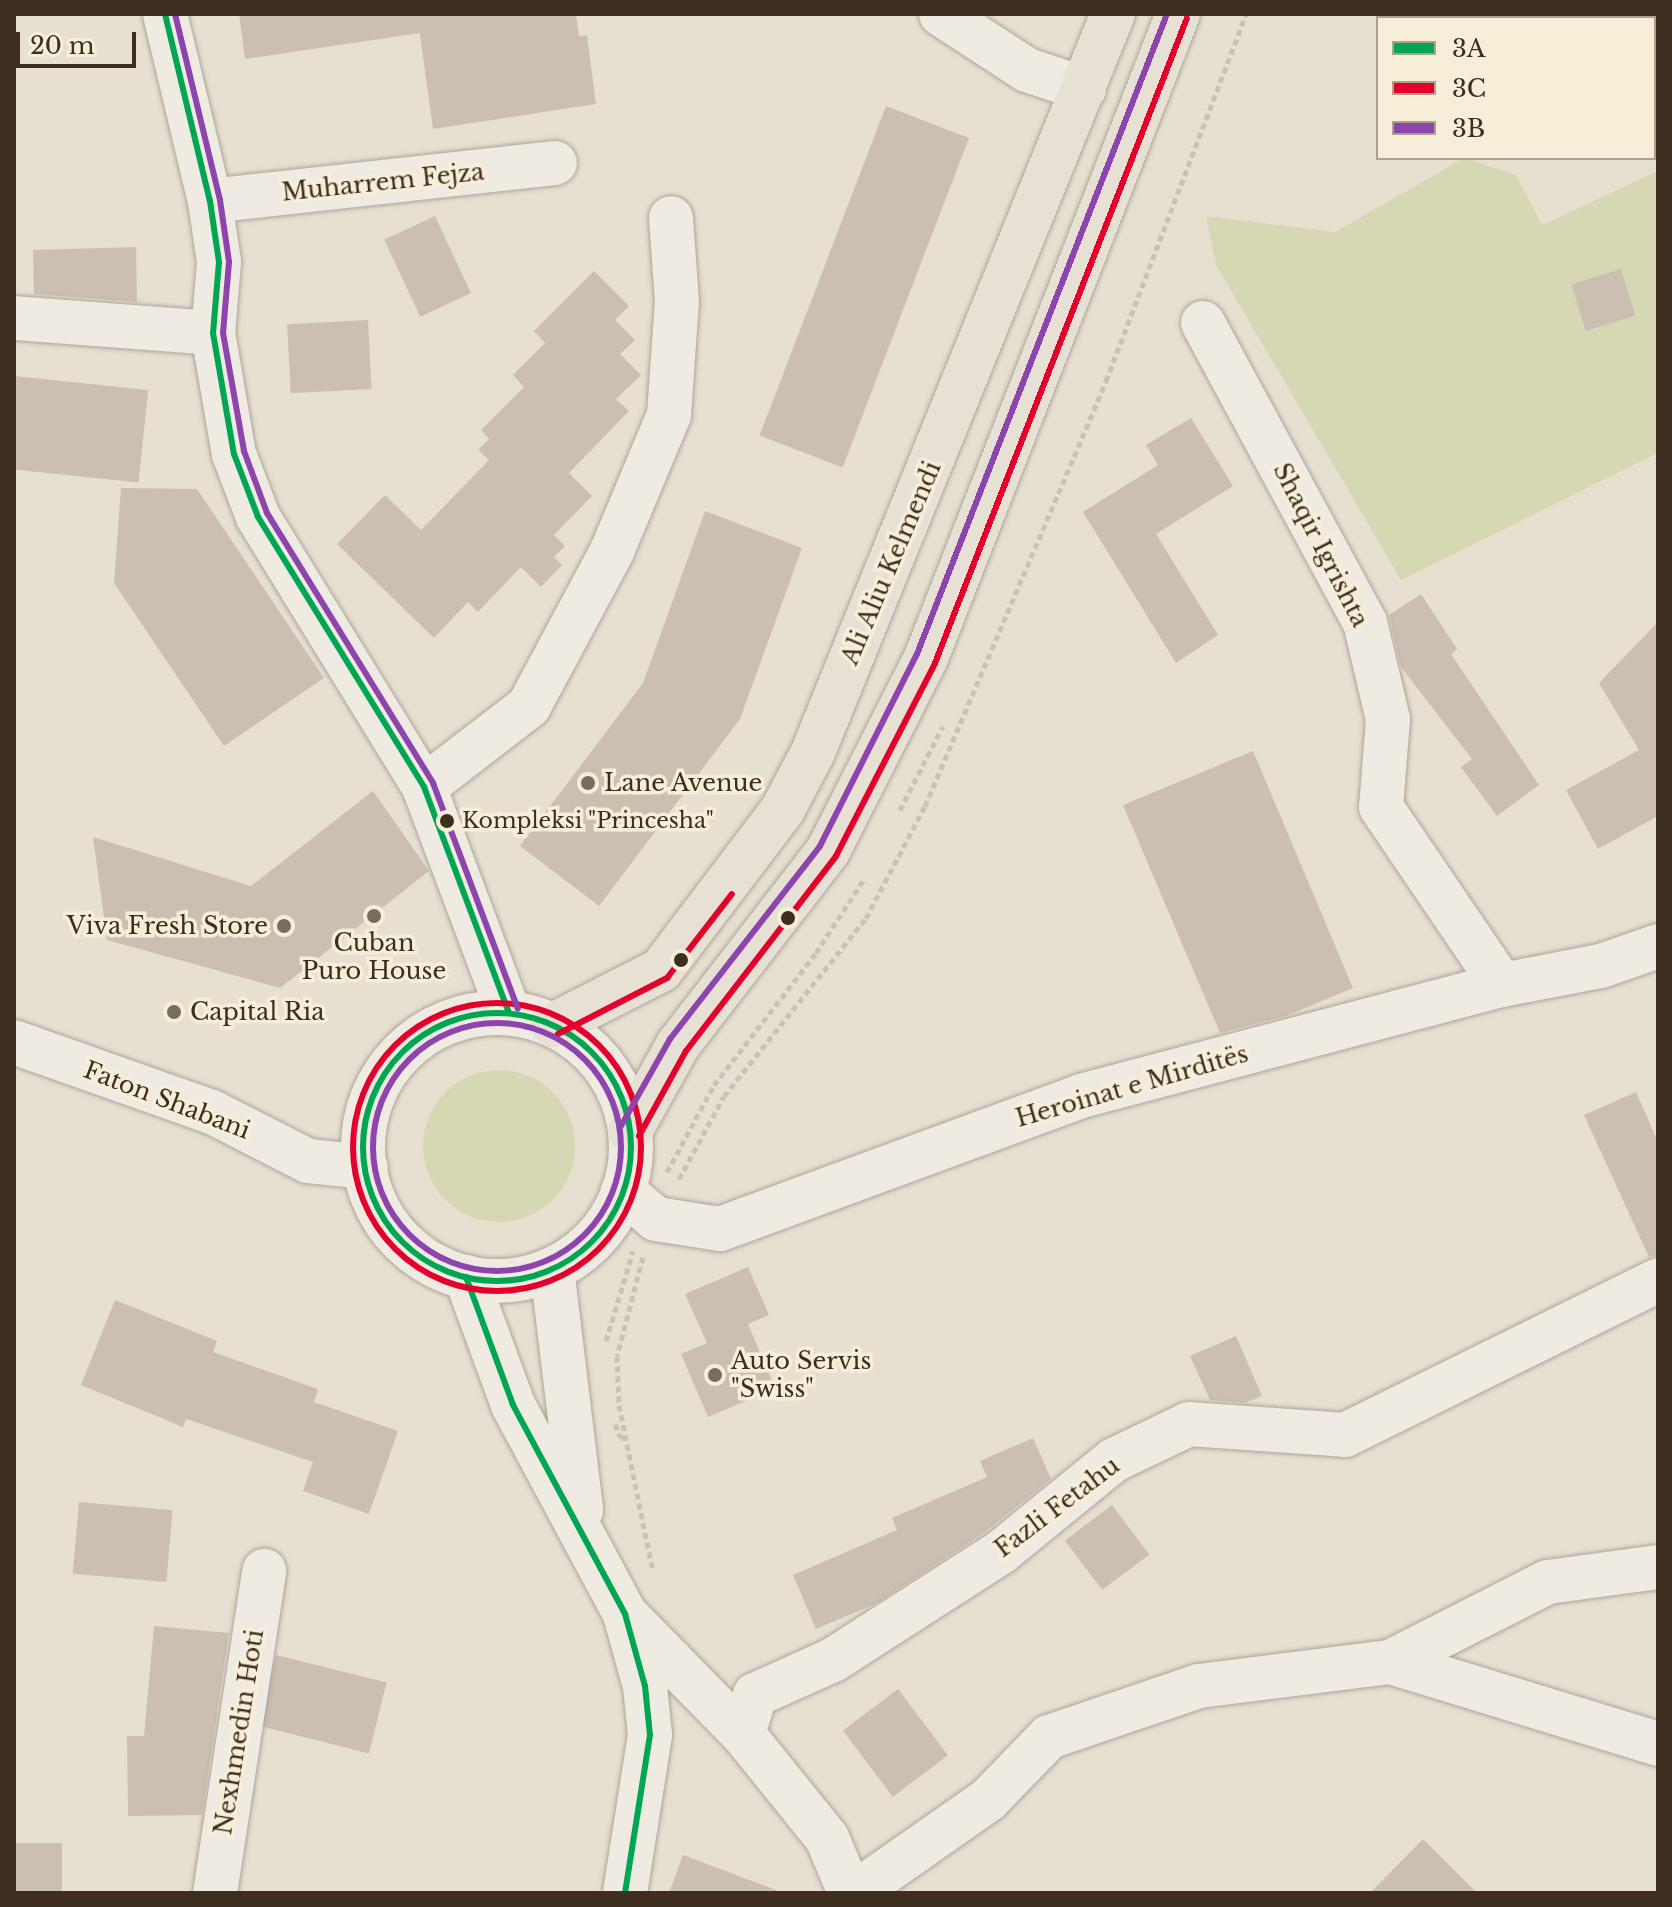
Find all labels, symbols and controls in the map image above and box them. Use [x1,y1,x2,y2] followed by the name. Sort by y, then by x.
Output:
[20,16,140,66] scale bar
[1376,16,1656,160] legend
[30,31,95,60] text: 20 m
[1452,34,1485,63] text: 3A
[1452,74,1486,103] text: 3C
[1452,114,1485,143] text: 3B
[280,157,486,207] street label: Muharrem Fejza
[835,457,947,669] street label: Ali Aliu Kelmendi
[1267,458,1375,632] street label: Shaqir Igrishta
[604,769,763,797] place label: Lane Avenue
[579,774,597,792] marker: Lane Avenue
[462,808,714,834] place label: Kompleksi "Princesha"
[439,813,455,829] marker: Kompleksi "Princesha"
[365,907,383,925] marker: Cuban Puro House
[780,910,796,926] unlabelled marker
[67,912,268,940] place label: Viva Fresh Store
[275,917,293,935] marker: Viva Fresh Store
[302,929,446,985] place label: Cuban Puro House
[673,952,689,968] unlabelled marker
[190,998,324,1026] place label: Capital Ria
[165,1003,183,1021] marker: Capital Ria
[1012,1039,1252,1133] street label: Heroinat e Mirditës
[80,1055,254,1145] street label: Faton Shabani
[731,1347,871,1403] place label: Auto Servis "Swiss"
[706,1366,724,1384] marker: Auto Servis "Swiss"
[989,1451,1125,1563] street label: Fazli Fetahu
[209,1627,269,1837] street label: Nexhmedin Hoti

